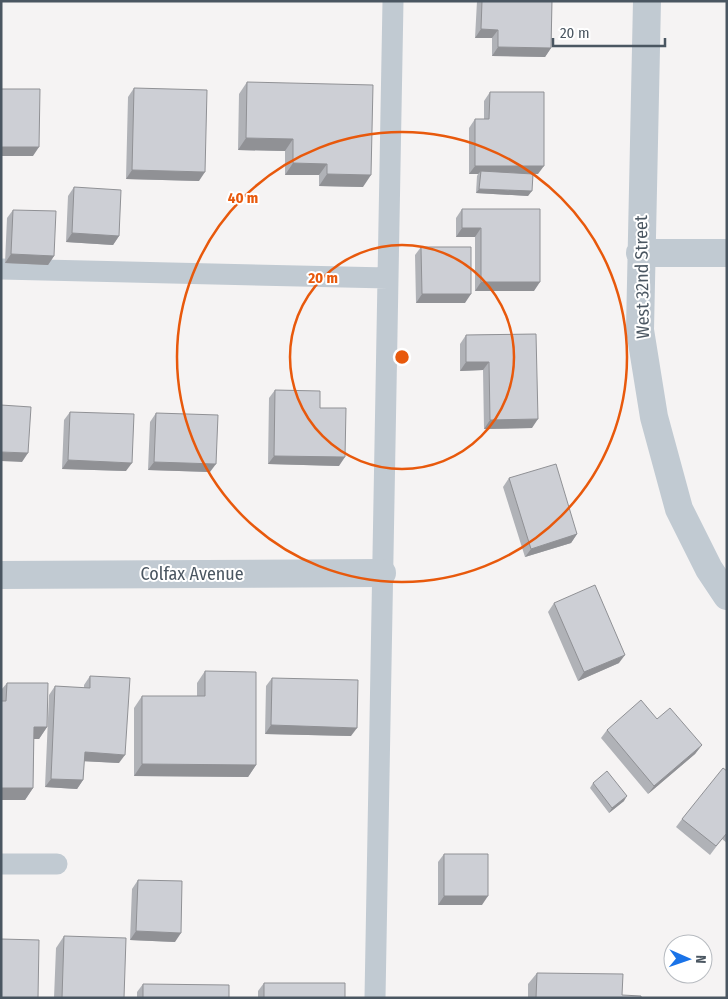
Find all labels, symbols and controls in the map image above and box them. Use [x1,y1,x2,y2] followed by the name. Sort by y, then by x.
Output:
[553,15,666,47] scale bar
[560,24,590,42] text: 20 m
[228,189,258,207] text: 40 m
[630,215,654,339] street label: West 32nd Street
[307,269,338,287] text: 20 m
[393,348,411,366] centre of rings
[140,563,244,585] street label: Colfax Avenue
[663,934,713,984] north arrow
[692,955,709,964] text: N

